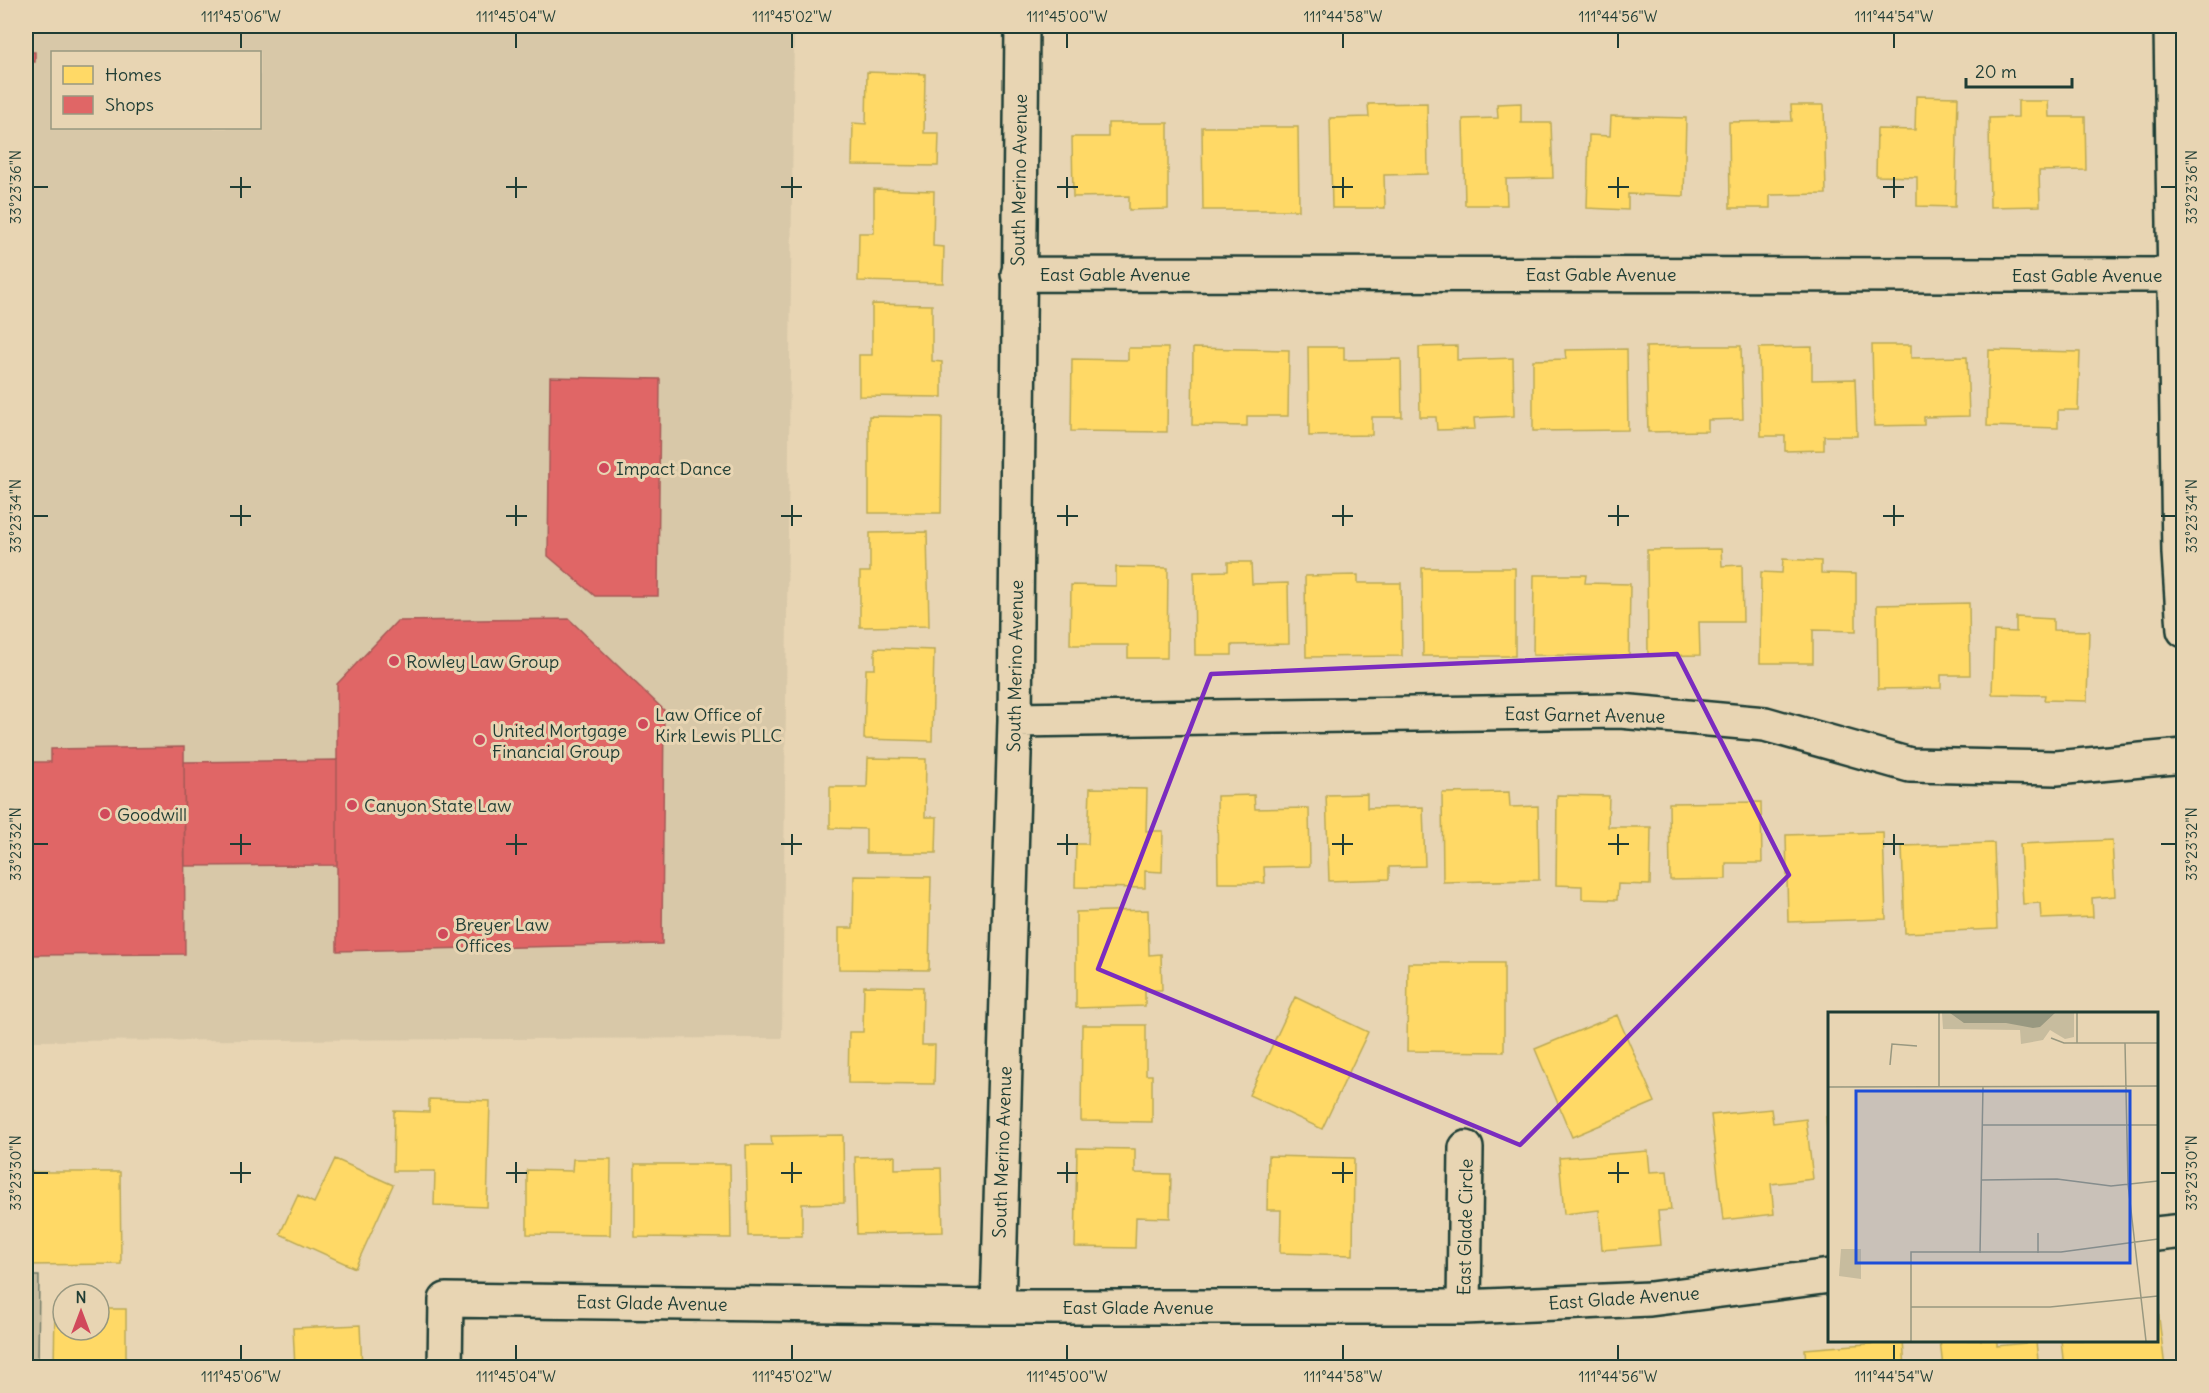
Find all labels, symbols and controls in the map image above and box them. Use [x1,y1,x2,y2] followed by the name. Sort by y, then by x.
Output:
[201,7,281,26] text: 111°45'06"W
[476,7,556,26] text: 111°45'04"W
[752,7,832,26] text: 111°45'02"W
[1026,7,1108,26] text: 111°45'00"W
[1304,7,1383,26] text: 111°44'58"W
[1579,7,1658,26] text: 111°44'56"W
[1855,7,1934,26] text: 111°44'54"W
[51,51,261,129] legend
[1966,51,2072,89] scale bar
[1975,60,2017,83] text: 20 m
[105,63,162,86] text: Homes
[105,93,154,116] text: Shops
[1006,94,1032,266] street label: South Merino Avenue
[6,150,25,224] text: 33°23'36"N
[2182,150,2201,224] text: 33°23'36"N
[1040,263,1190,286] street label: East Gable Avenue
[1526,263,1676,286] street label: East Gable Avenue
[2012,264,2162,287] street label: East Gable Avenue
[616,457,731,480] place label: Impact Dance
[597,461,611,475] marker: Impact Dance
[6,479,25,553] text: 33°23'34"N
[2182,479,2201,553] text: 33°23'34"N
[1002,580,1028,752] street label: South Merino Avenue
[406,650,559,673] place label: Rowley Law Group
[387,654,401,668] marker: Rowley Law Group
[1505,702,1665,728] street label: East Garnet Avenue
[655,703,782,747] place label: Law Office of Kirk Lewis PLLC
[636,717,650,731] marker: Law Office of Kirk Lewis PLLC
[492,719,627,763] place label: United Mortgage Financial Group
[473,733,487,747] marker: United Mortgage Financial Group
[364,794,511,817] place label: Canyon State Law
[345,798,359,812] marker: Canyon State Law
[117,803,187,826] place label: Goodwill
[6,807,25,881] text: 33°23'32"N
[98,807,112,821] marker: Goodwill
[2182,807,2201,881] text: 33°23'32"N
[455,913,549,957] place label: Breyer Law Offices
[436,927,450,941] marker: Breyer Law Offices
[1828,1012,2158,1342] inset map
[988,1066,1016,1238] street label: South Merino Avenue
[6,1135,25,1211] text: 33°23'30"N
[2182,1135,2201,1211] text: 33°23'30"N
[1452,1158,1478,1296] street label: East Glade Circle
[1548,1281,1700,1315] street label: East Glade Avenue
[51,1282,111,1342] north arrow
[75,1287,87,1307] text: N
[576,1290,728,1316] street label: East Glade Avenue
[1062,1296,1214,1319] street label: East Glade Avenue
[201,1367,281,1386] text: 111°45'06"W
[476,1367,556,1386] text: 111°45'04"W
[752,1367,832,1386] text: 111°45'02"W
[1026,1367,1108,1386] text: 111°45'00"W
[1304,1367,1383,1386] text: 111°44'58"W
[1579,1367,1658,1386] text: 111°44'56"W
[1855,1367,1934,1386] text: 111°44'54"W

